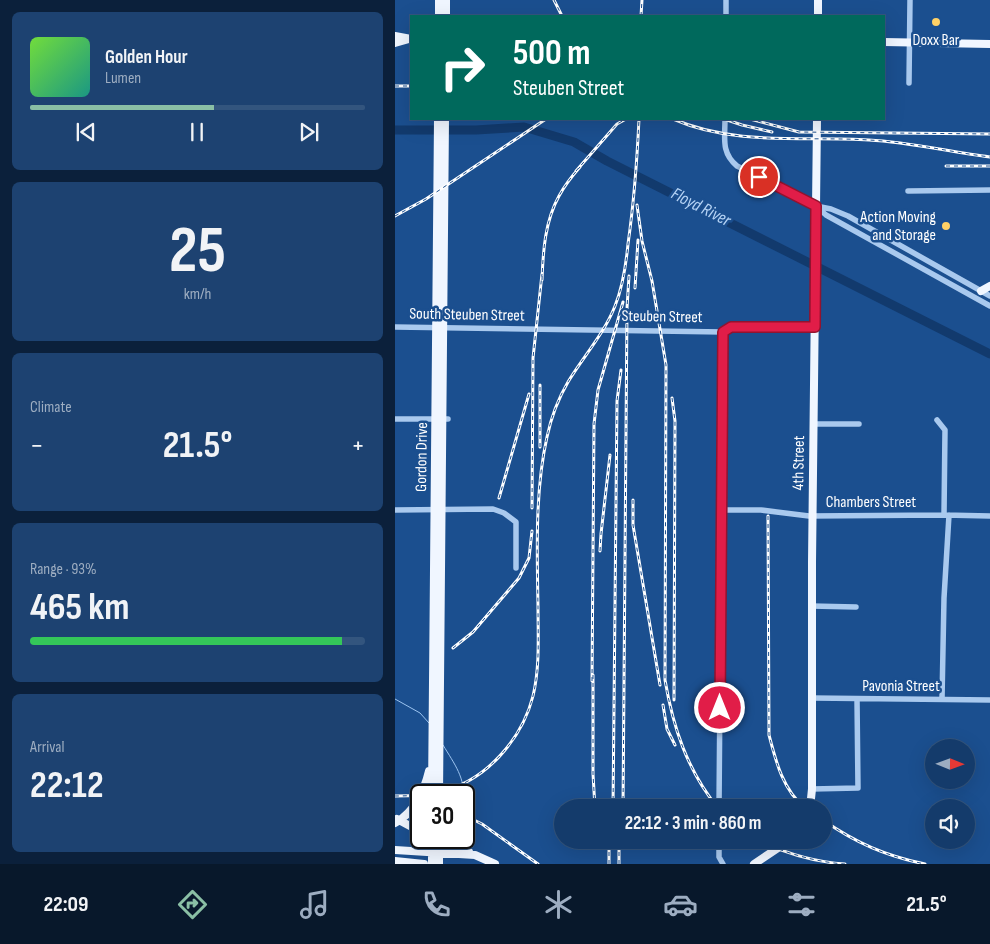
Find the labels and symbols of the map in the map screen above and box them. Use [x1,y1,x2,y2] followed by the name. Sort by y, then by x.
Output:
[930,16,942,28] marker: Doxx Bar
[913,31,960,50] place label: Doxx Bar
[738,156,780,198] pin
[668,183,735,231] water label: Floyd River
[859,208,936,245] place label: Action Moving and Storage
[940,220,952,232] marker: Action Moving and Storage
[409,304,525,326] street label: South Steuben Street
[621,307,703,327] street label: Steuben Street
[412,422,432,492] street label: Gordon Drive
[789,435,809,491] street label: 4th Street
[826,493,916,512] street label: Chambers Street
[862,677,940,696] street label: Pavonia Street
[693,681,745,733] position arrow
[925,739,975,789] north arrow
[410,784,475,849] speed limit sign: 30

